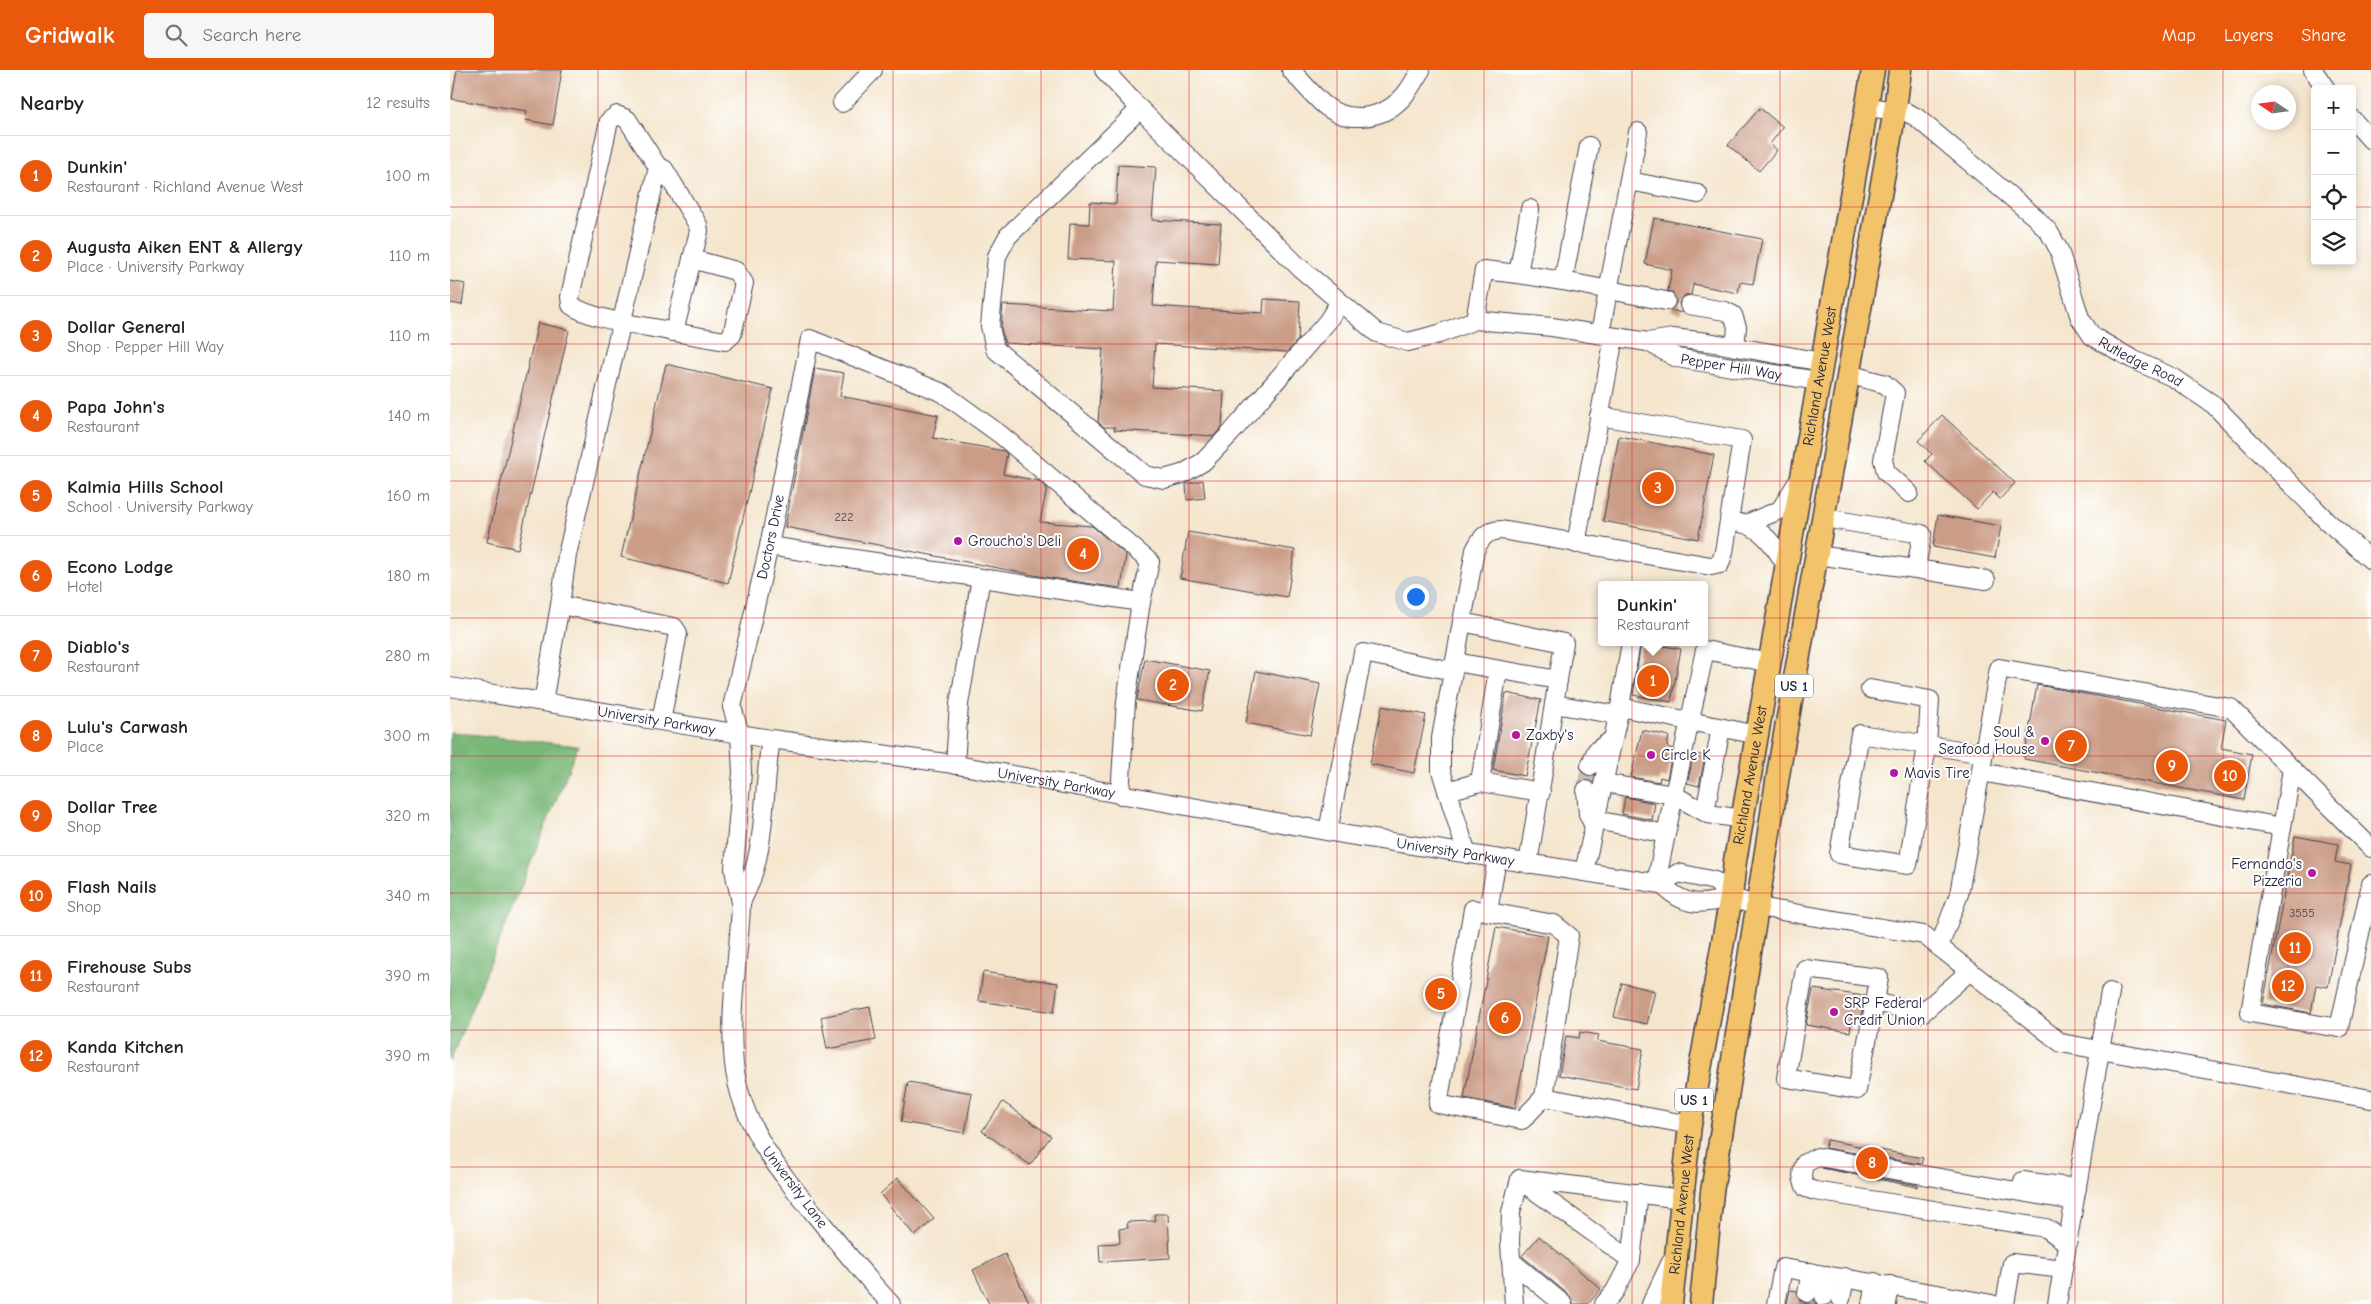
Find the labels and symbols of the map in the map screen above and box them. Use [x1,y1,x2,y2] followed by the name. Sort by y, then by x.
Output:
[2251,85,2296,130] north arrow
[1799,305,1841,447] street label: Richland Avenue West
[2095,333,2187,391] street label: Rutledge Road
[1679,350,1783,384] street label: Pepper Hill Way
[1642,469,1674,507] pin: 3
[753,493,788,581] street label: Doctors Drive
[835,510,853,524] house number: 222
[968,532,1061,550] place label: Groucho's Deli
[952,535,964,547] marker: Groucho's Deli
[1067,535,1099,573] pin: 4
[1403,584,1429,610] your location
[1637,662,1669,700] pin: 1
[1157,666,1189,704] pin: 2
[1775,674,1813,698] road number: US 1
[596,702,717,739] street label: University Parkway
[1729,704,1771,846] street label: Richland Avenue West
[1939,723,2035,758] place label: Soul & Seafood House
[1526,726,1573,744] place label: Zaxby's
[2055,727,2087,765] pin: 7
[1510,729,1522,741] marker: Zaxby's
[2039,735,2051,747] marker: Soul & Seafood House
[1661,746,1711,764] place label: Circle K
[2156,747,2188,785] pin: 9
[1645,749,1657,761] marker: Circle K
[2214,757,2246,795] pin: 10
[996,763,1117,802] street label: University Parkway
[1904,764,1970,782] place label: Mavis Tire
[1888,767,1900,779] marker: Mavis Tire
[1395,834,1516,870] street label: University Parkway
[2231,855,2302,890] place label: Fernando's Pizzeria
[2306,867,2318,879] marker: Fernando's Pizzeria
[2289,906,2315,920] house number: 3555
[2279,929,2311,967] pin: 11
[2272,967,2304,1005] pin: 12
[1425,975,1457,1013] pin: 5
[1844,994,1925,1029] place label: SRP Federal Credit Union
[1489,999,1521,1037] pin: 6
[1828,1006,1840,1018] marker: SRP Federal Credit Union
[1675,1088,1713,1112] road number: US 1
[1665,1133,1698,1275] street label: Richland Avenue West
[758,1142,832,1232] street label: University Lane
[1856,1144,1888,1182] pin: 8

